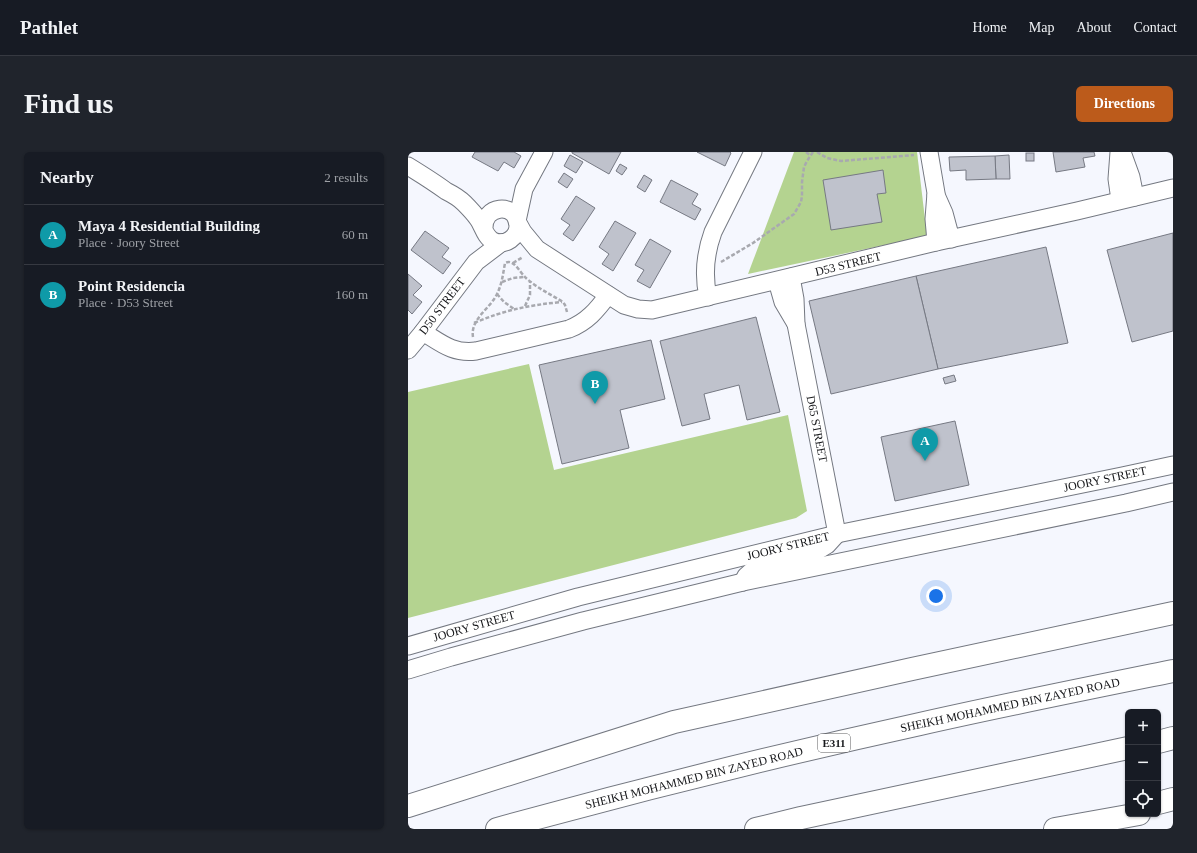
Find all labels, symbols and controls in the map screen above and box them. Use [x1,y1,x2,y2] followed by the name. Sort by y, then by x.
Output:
[20,17,78,38] text: Pathlet
[973,20,1007,35] text: Home
[1029,20,1054,35] text: Map
[1076,20,1111,35] text: About
[1133,20,1177,35] text: Contact
[1076,86,1173,122] button: Directions
[24,88,114,119] text: Find us
[40,168,94,187] text: Nearby
[324,170,368,185] text: 2 results
[78,218,260,234] text: Maya 4 Residential Building
[48,227,58,242] text: A
[342,227,368,242] text: 60 m
[78,235,179,250] text: Place · Joory Street
[813,249,883,279] street label: D53 STREET
[416,274,468,337] street label: D50 STREET
[78,278,185,294] text: Point Residencia
[49,287,57,302] text: B
[335,287,368,302] text: 160 m
[78,295,173,310] text: Place · D53 Street
[582,371,608,404] pin: B
[804,394,830,464] street label: D65 STREET
[912,428,938,461] pin: A
[1062,463,1148,495] street label: JOORY STREET
[745,529,831,563] street label: JOORY STREET
[926,586,946,606] your location
[431,607,517,644] street label: JOORY STREET
[899,675,1121,735] street label: SHEIKH MOHAMMED BIN ZAYED ROAD
[1125,709,1161,817] map controls
[1125,709,1161,745] button: +
[818,734,850,752] road number: E311
[584,744,805,812] street label: SHEIKH MOHAMMED BIN ZAYED ROAD
[1125,745,1161,781] button: −
[1125,781,1161,817] button: locate

